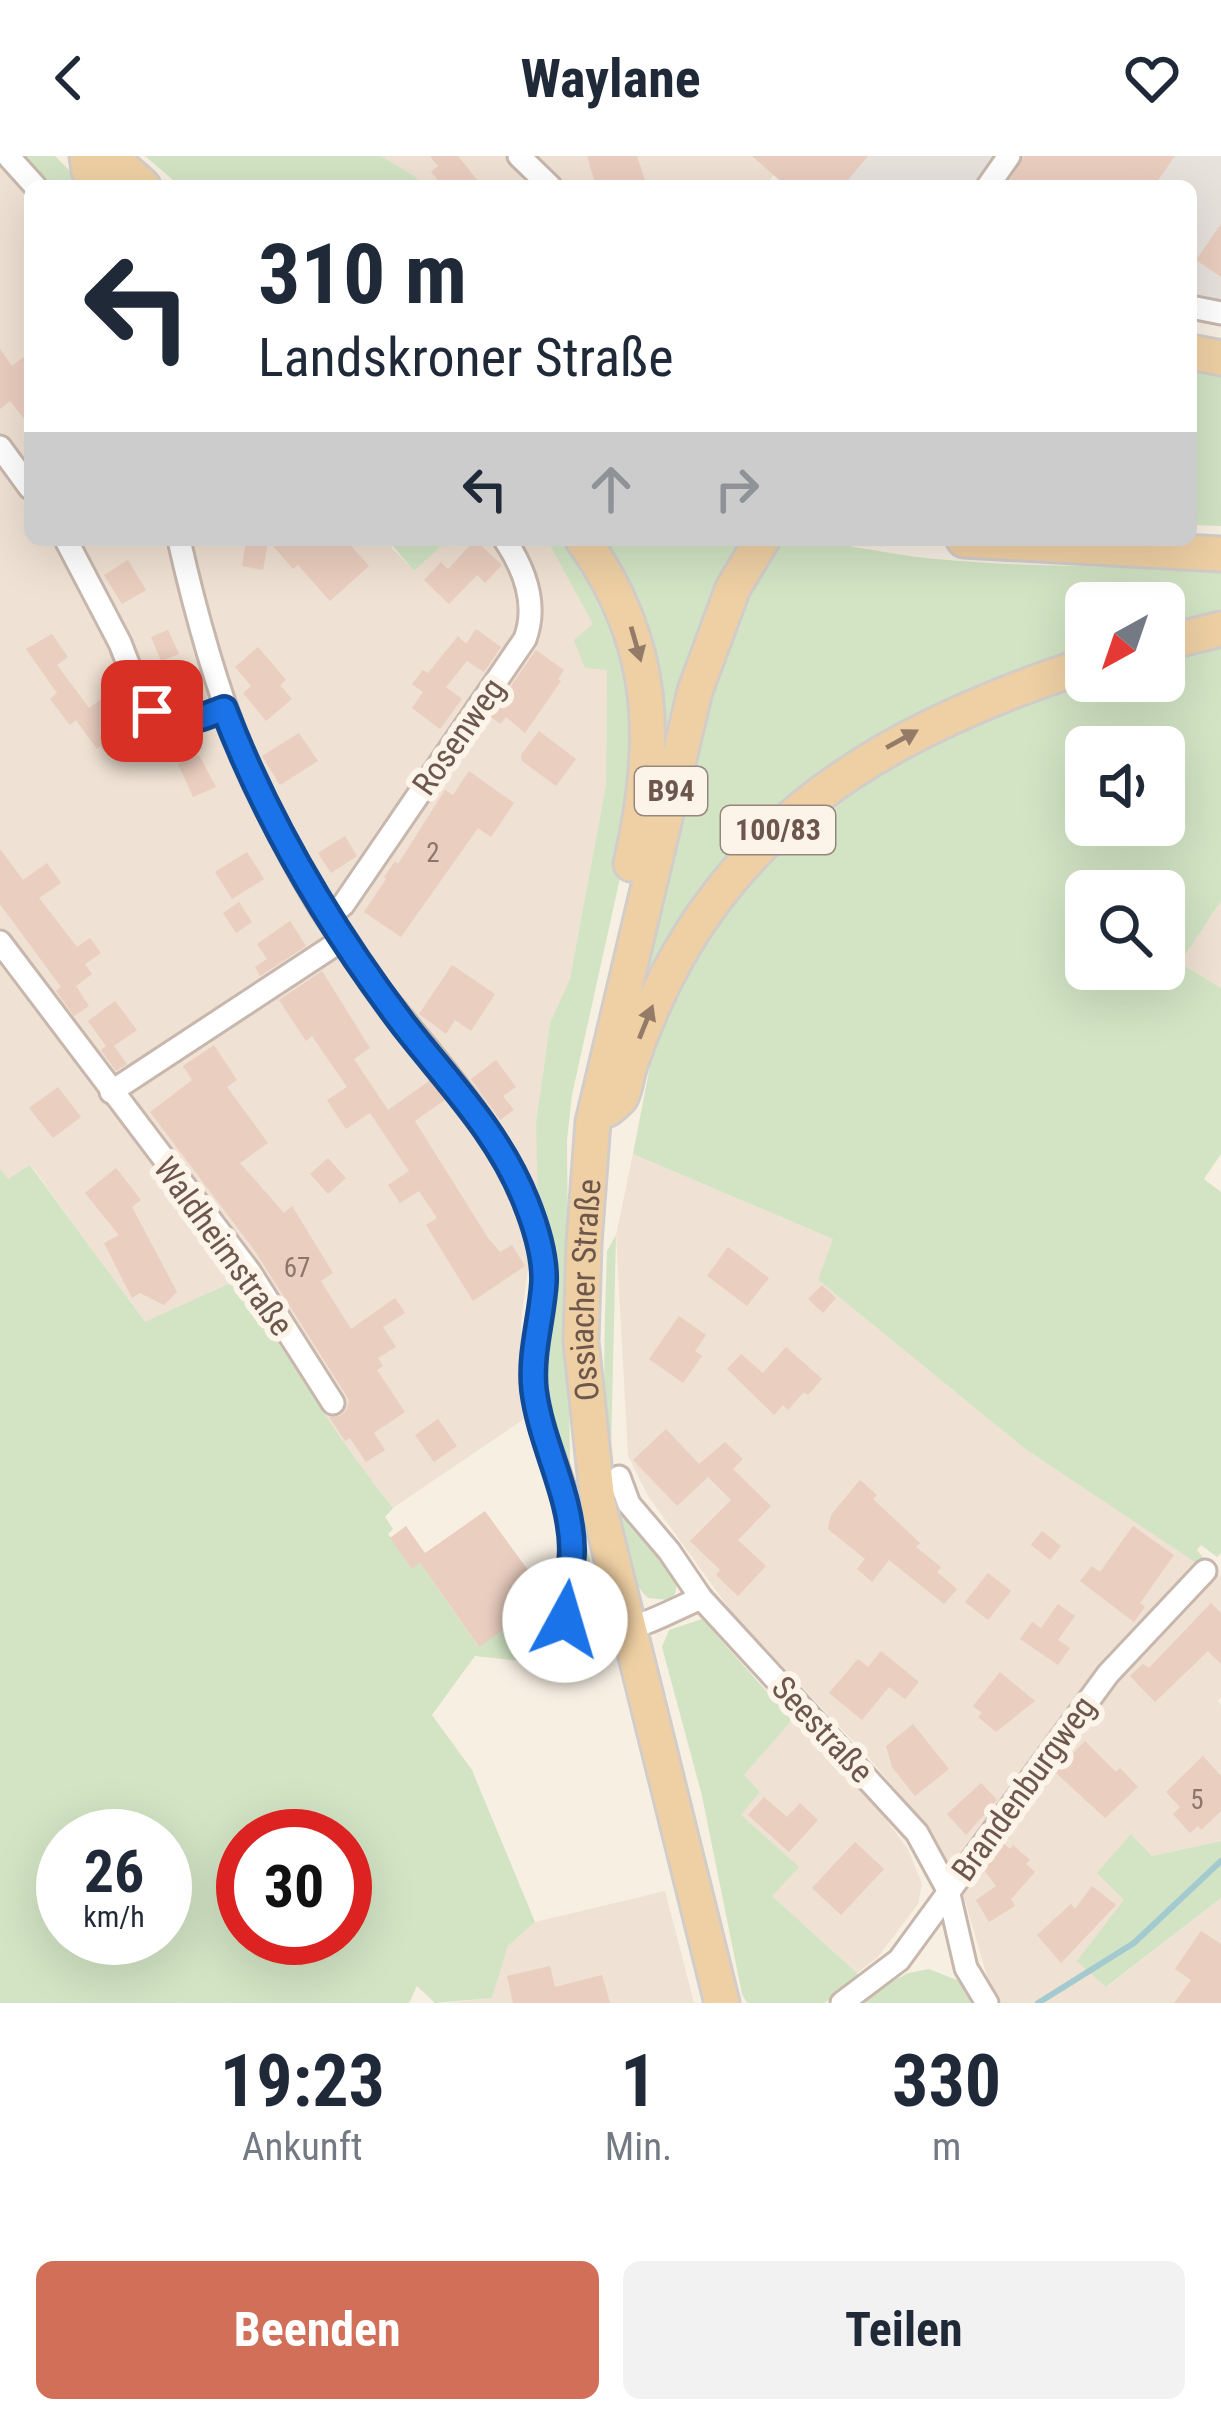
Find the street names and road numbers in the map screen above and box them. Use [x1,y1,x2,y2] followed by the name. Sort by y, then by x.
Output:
[404,670,513,802] street label: Rosenweg
[635,767,707,815] road number: B94
[721,806,835,854] road number: 100/83
[146,1150,301,1343] street label: Waldheimstraße
[562,1178,609,1403] street label: Ossiacher Straße
[764,1668,881,1790] street label: Seestraße
[943,1688,1103,1888] street label: Brandenburgweg

